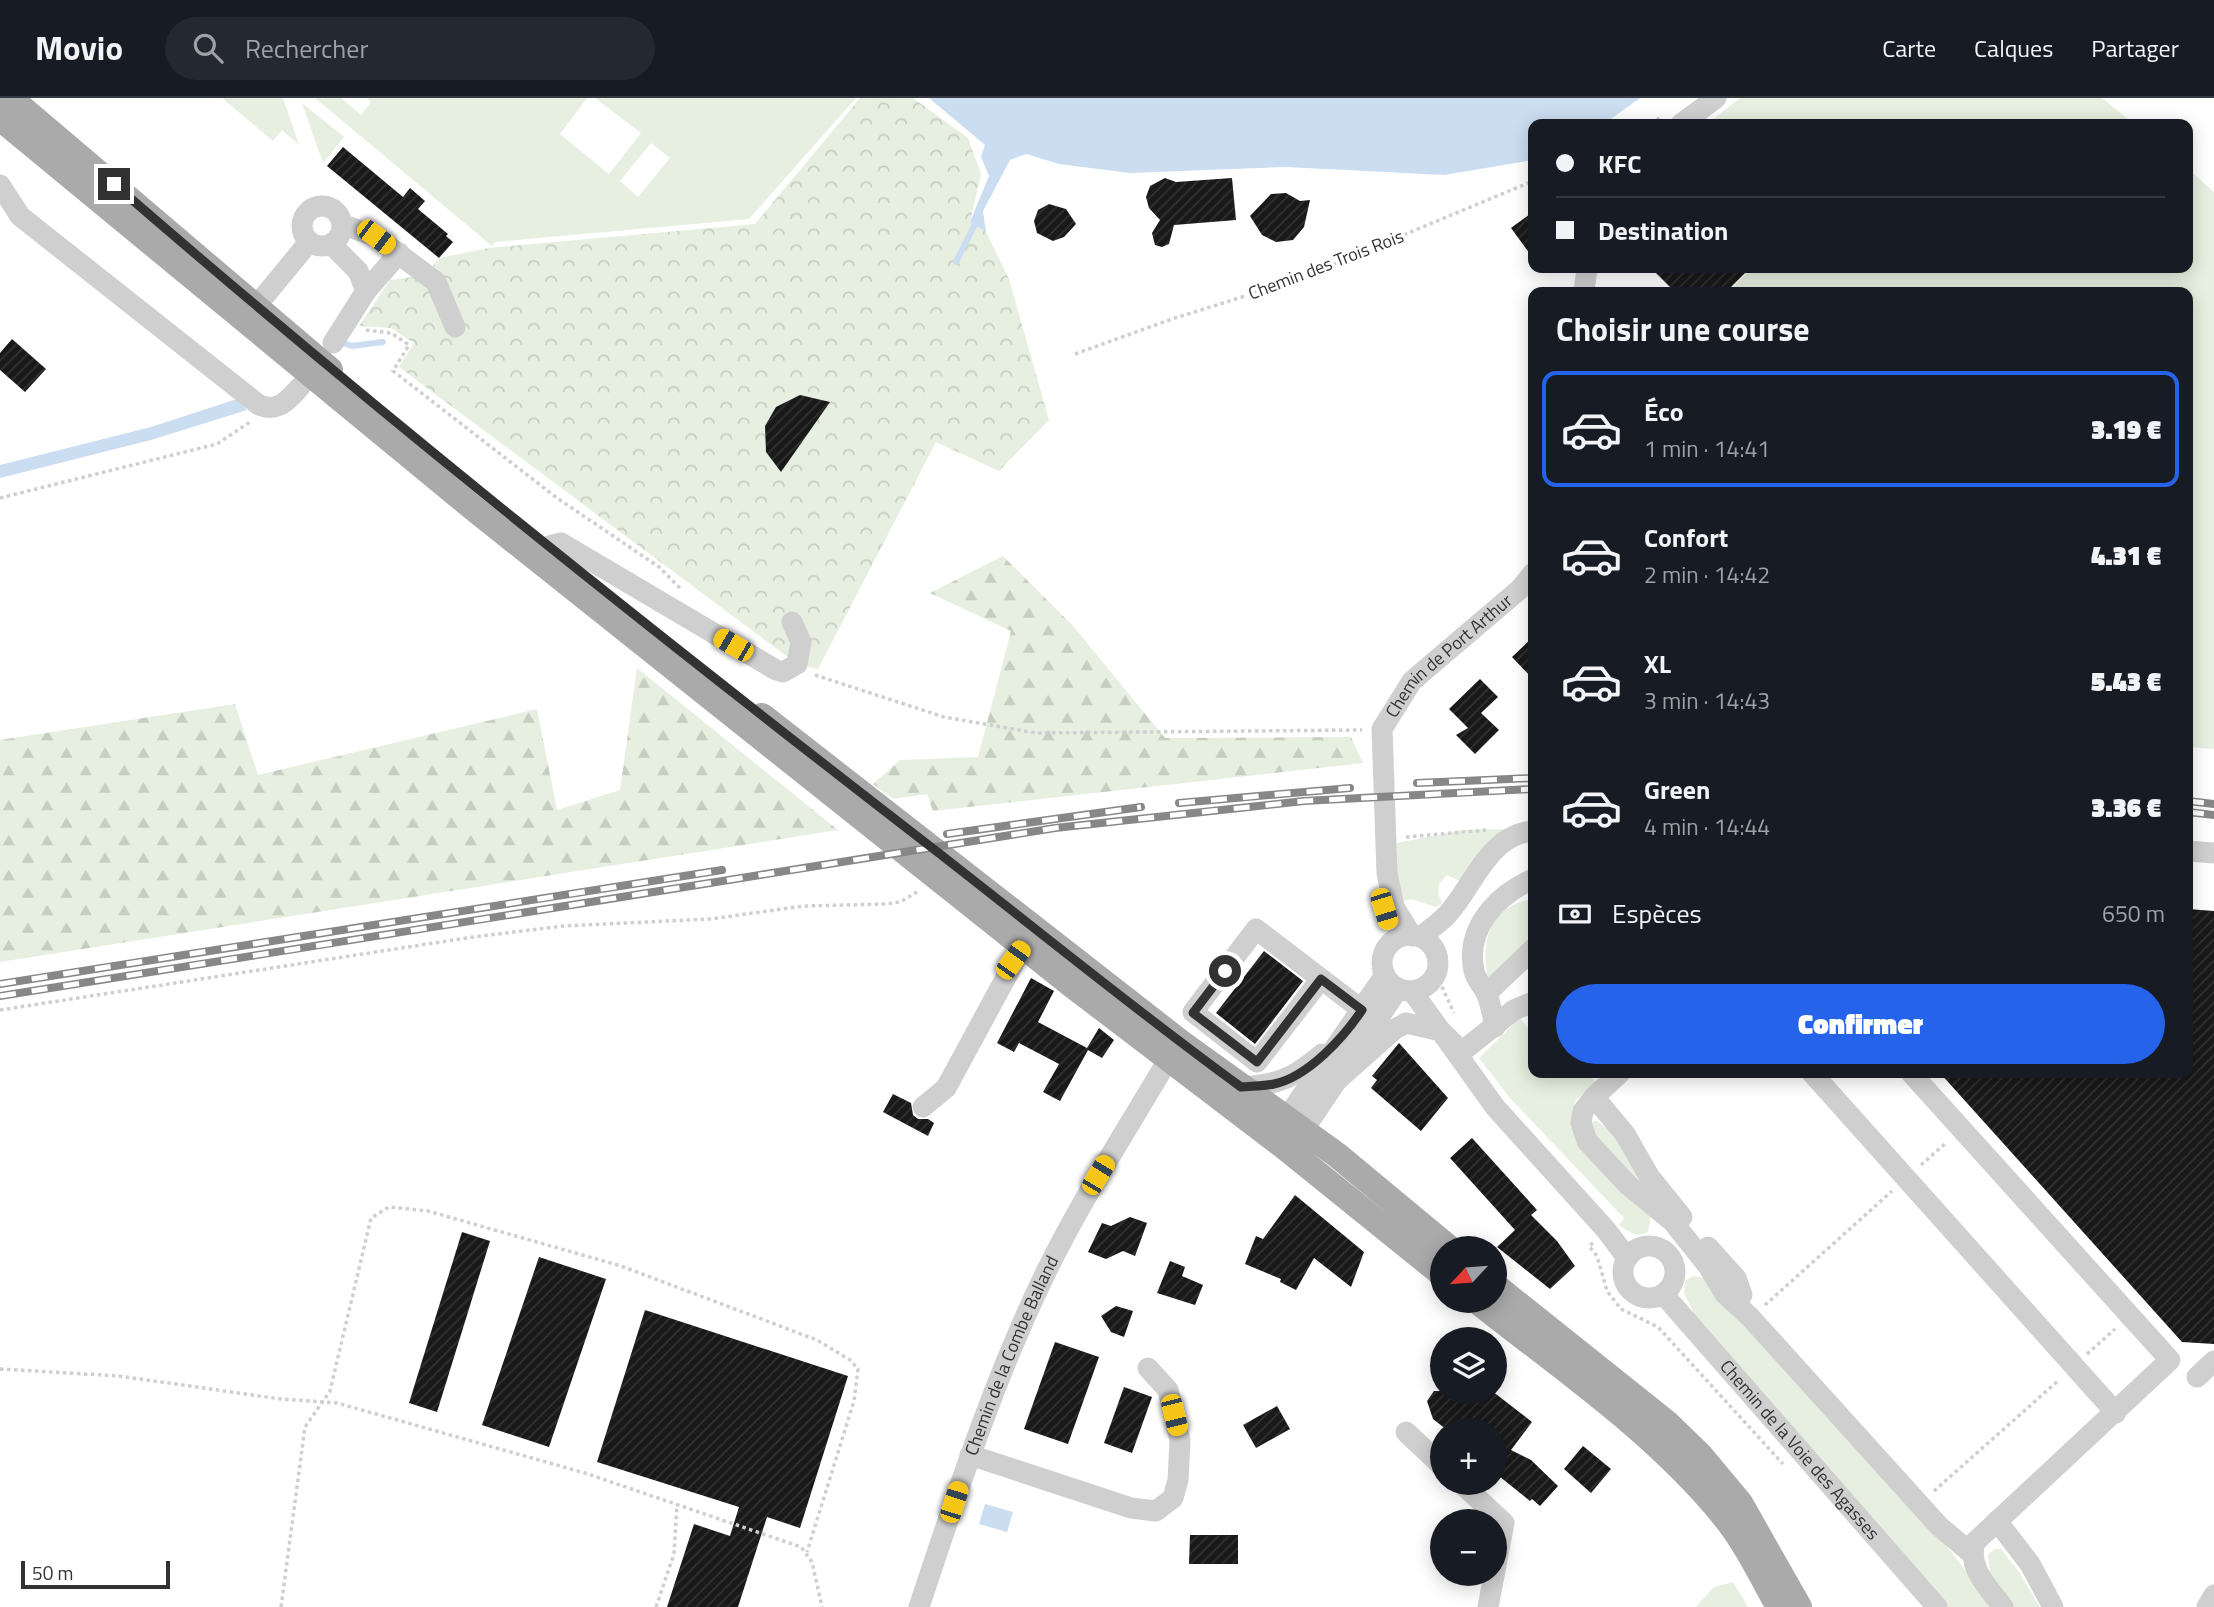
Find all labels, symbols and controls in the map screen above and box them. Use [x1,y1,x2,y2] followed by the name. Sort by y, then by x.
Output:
[165,17,655,80] search box
[35,23,123,73] text: Movio
[189,29,227,67] icon: search
[245,29,368,68] text: Rechercher
[1882,30,1936,66] text: Carte
[1974,30,2053,66] text: Calques
[2091,30,2179,66] text: Partager
[1598,144,1641,183] text: KFC
[98,168,130,200] route end
[1598,211,1728,250] text: Destination
[353,216,400,258] car
[1244,222,1407,307] street label: Chemin des Trois Rois
[1556,305,1810,353] text: Choisir une course
[1644,392,1684,431] text: Éco
[1560,398,1623,461] icon: car
[2091,410,2161,449] text: 3.19 €
[1644,431,1770,466] text: 1 min · 14:41
[1644,518,1728,557] text: Confort
[1560,524,1623,587] icon: car
[2091,536,2161,575] text: 4.31 €
[1644,557,1770,592] text: 2 min · 14:42
[1378,587,1518,723] street label: Chemin de Port Arthur
[710,625,757,665] car
[1644,644,1671,683] text: XL
[1560,650,1623,713] icon: car
[2091,662,2161,701] text: 5.43 €
[1644,683,1770,718] text: 3 min · 14:43
[1644,770,1710,809] text: Green
[1560,776,1623,839] icon: car
[2091,788,2161,827] text: 3.36 €
[1644,809,1770,844] text: 4 min · 14:44
[1368,886,1401,932] car
[1612,894,1702,933] text: Espèces
[1556,895,1594,933] icon: cash
[2102,896,2165,931] text: 650 m
[993,937,1034,983] car
[1209,955,1241,987] route start
[1556,984,2165,1064] button: Confirmer
[1079,1152,1118,1198] car
[1430,1236,1507,1312] north arrow
[1430,1236,1507,1586] map controls
[958,1251,1065,1459] street label: Chemin de la Combe Balland
[1430,1327,1507,1404] button: layers
[1714,1354,1886,1546] street label: Chemin de la Voie des Agasses
[1159,1392,1190,1438] car
[1430,1418,1507,1495] button: +
[938,1479,971,1525] car
[1430,1509,1507,1586] button: −
[21,1558,170,1590] scale bar
[32,1558,73,1587] text: 50 m

